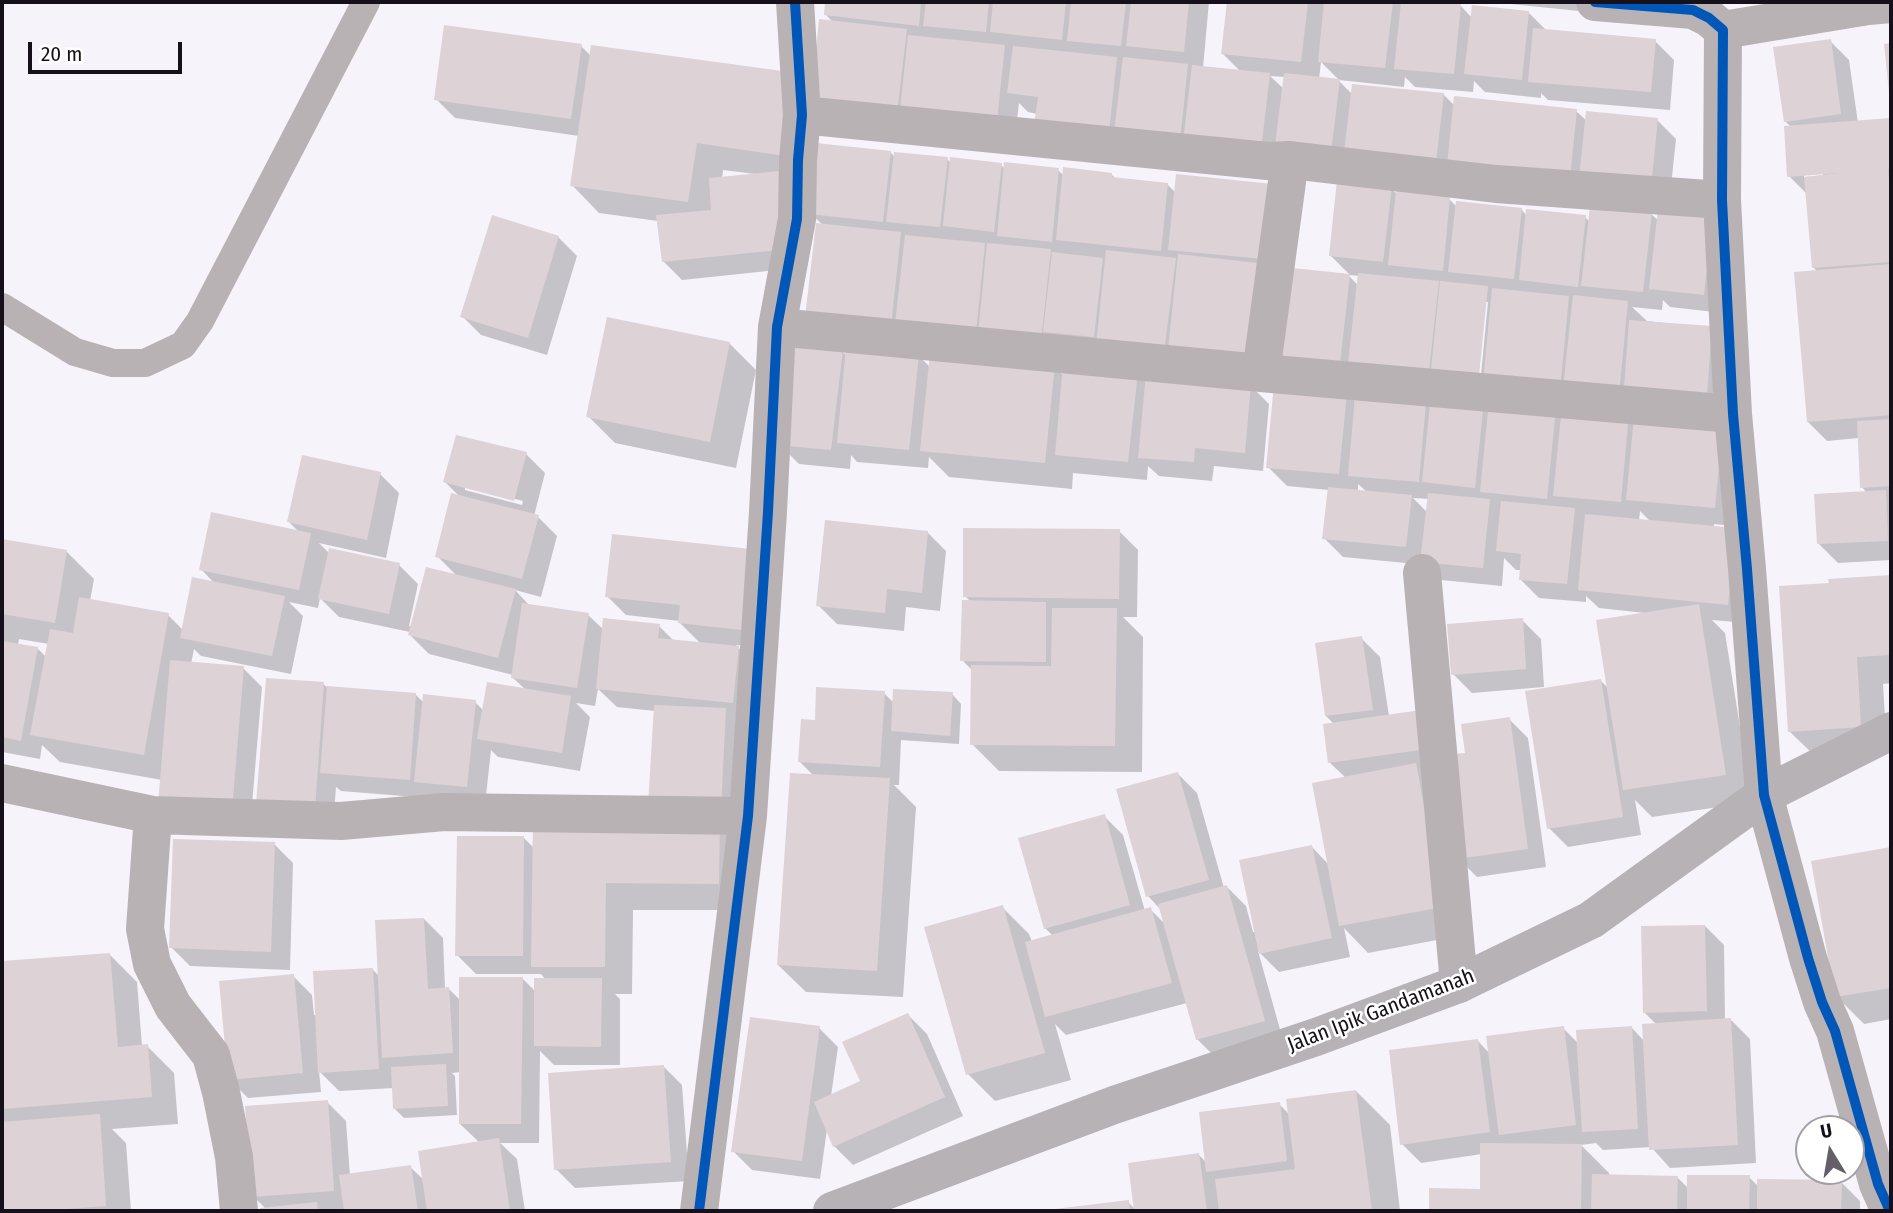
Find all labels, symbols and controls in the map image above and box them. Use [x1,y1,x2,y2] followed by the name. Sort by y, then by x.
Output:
[32,28,186,72] scale bar
[41,41,82,67] text: 20 m
[1284,964,1478,1058] street label: Jalan Ipik Gandamanah
[1795,1115,1865,1185] north arrow
[1819,1119,1834,1143] text: U

